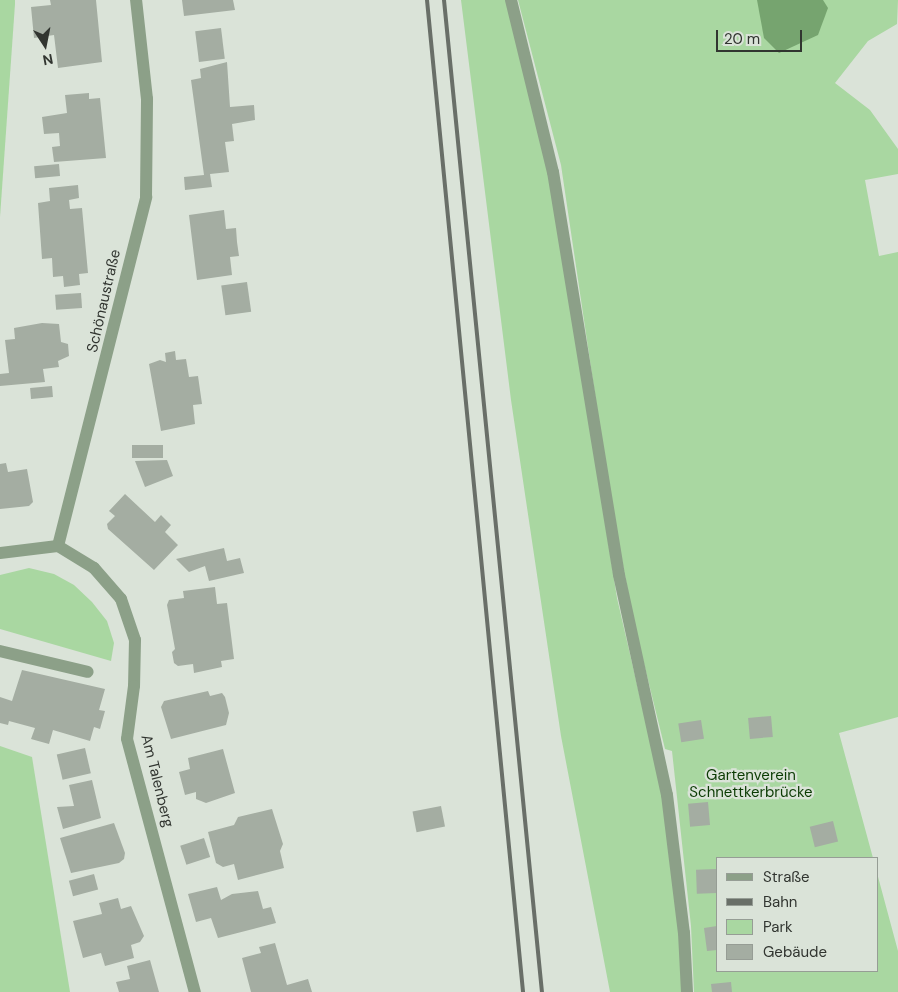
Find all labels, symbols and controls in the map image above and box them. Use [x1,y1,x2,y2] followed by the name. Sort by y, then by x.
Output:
[20,20,70,70] north arrow
[718,20,804,52] scale bar
[724,29,760,49] text: 20 m
[41,50,55,70] text: N
[83,248,125,354] street label: Schönaustraße
[137,733,177,829] street label: Am Talenberg
[689,766,813,801] park label: Gartenverein Schnettkerbrücke
[716,857,878,972] legend
[763,867,810,887] text: Straße
[763,892,797,912] text: Bahn
[763,917,793,937] text: Park
[763,942,827,962] text: Gebäude

